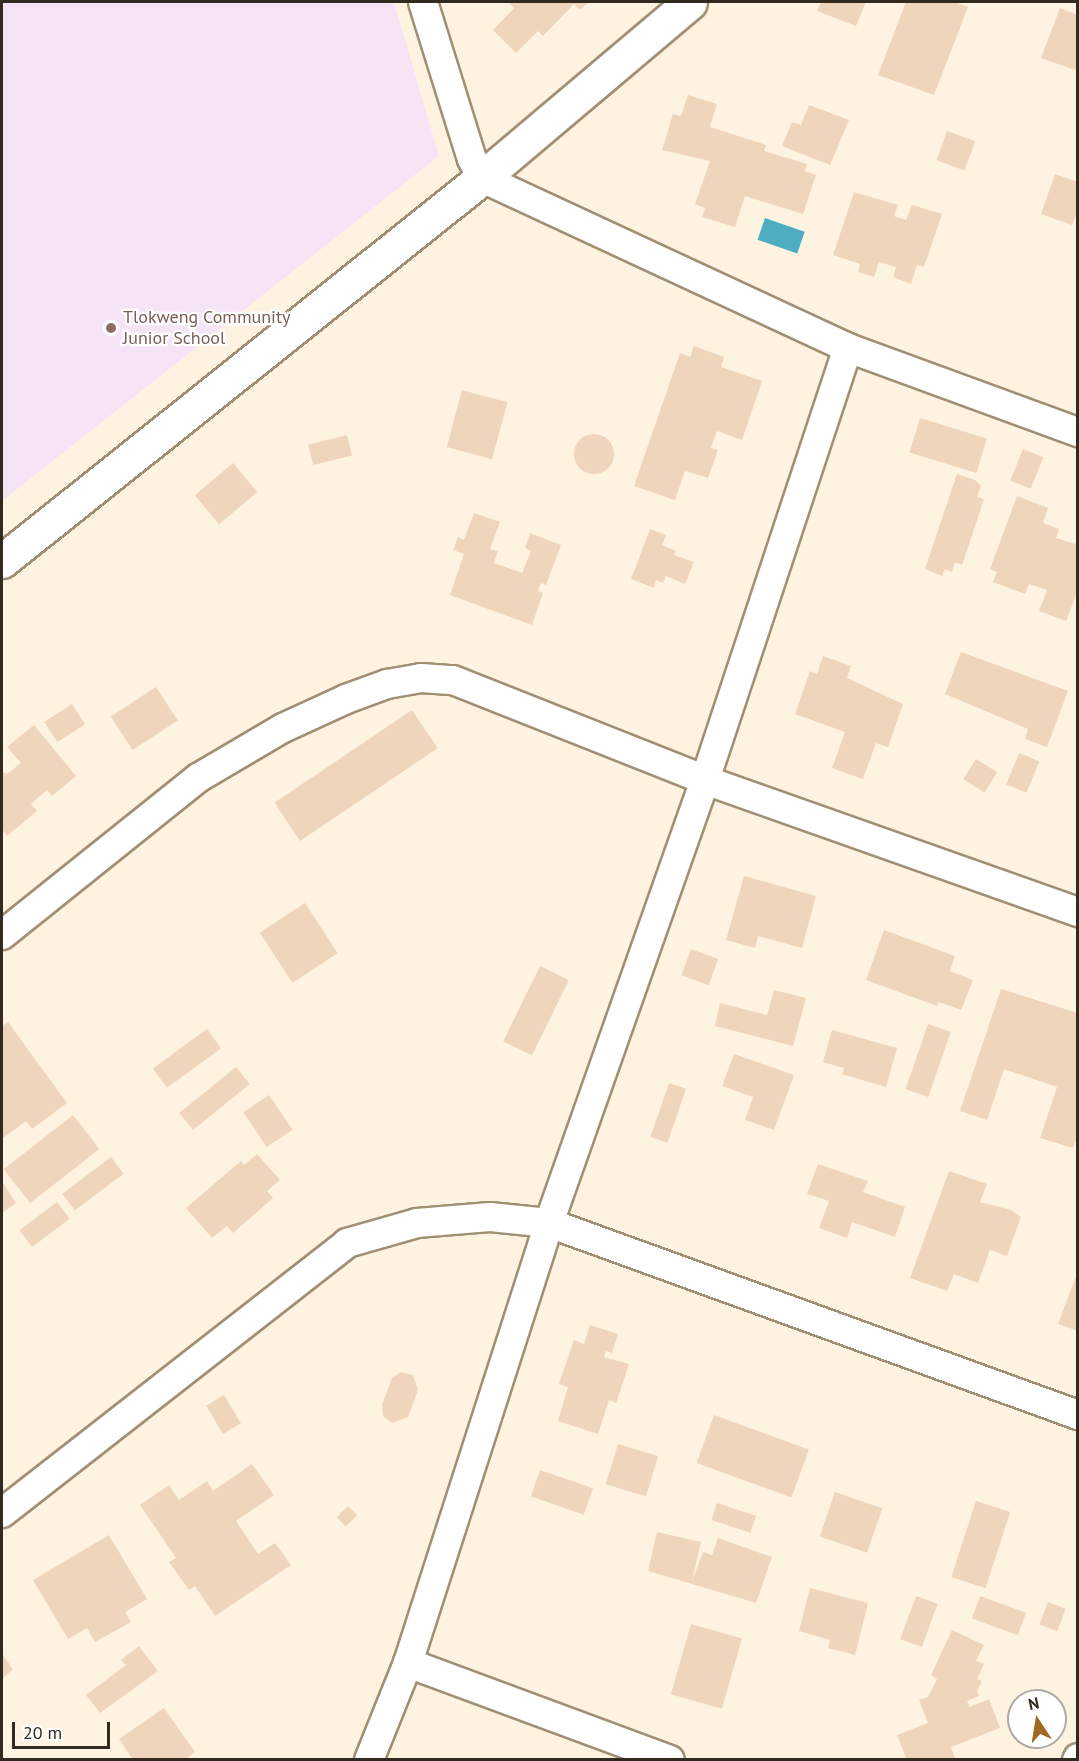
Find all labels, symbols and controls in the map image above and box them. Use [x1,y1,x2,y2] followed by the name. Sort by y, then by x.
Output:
[123,307,290,350] place label: Tlokweng Community Junior School
[104,321,118,335] marker: Tlokweng Community Junior School
[1007,1689,1067,1749] north arrow
[1026,1692,1041,1714] text: N
[15,1710,112,1748] scale bar
[23,1721,62,1744] text: 20 m

